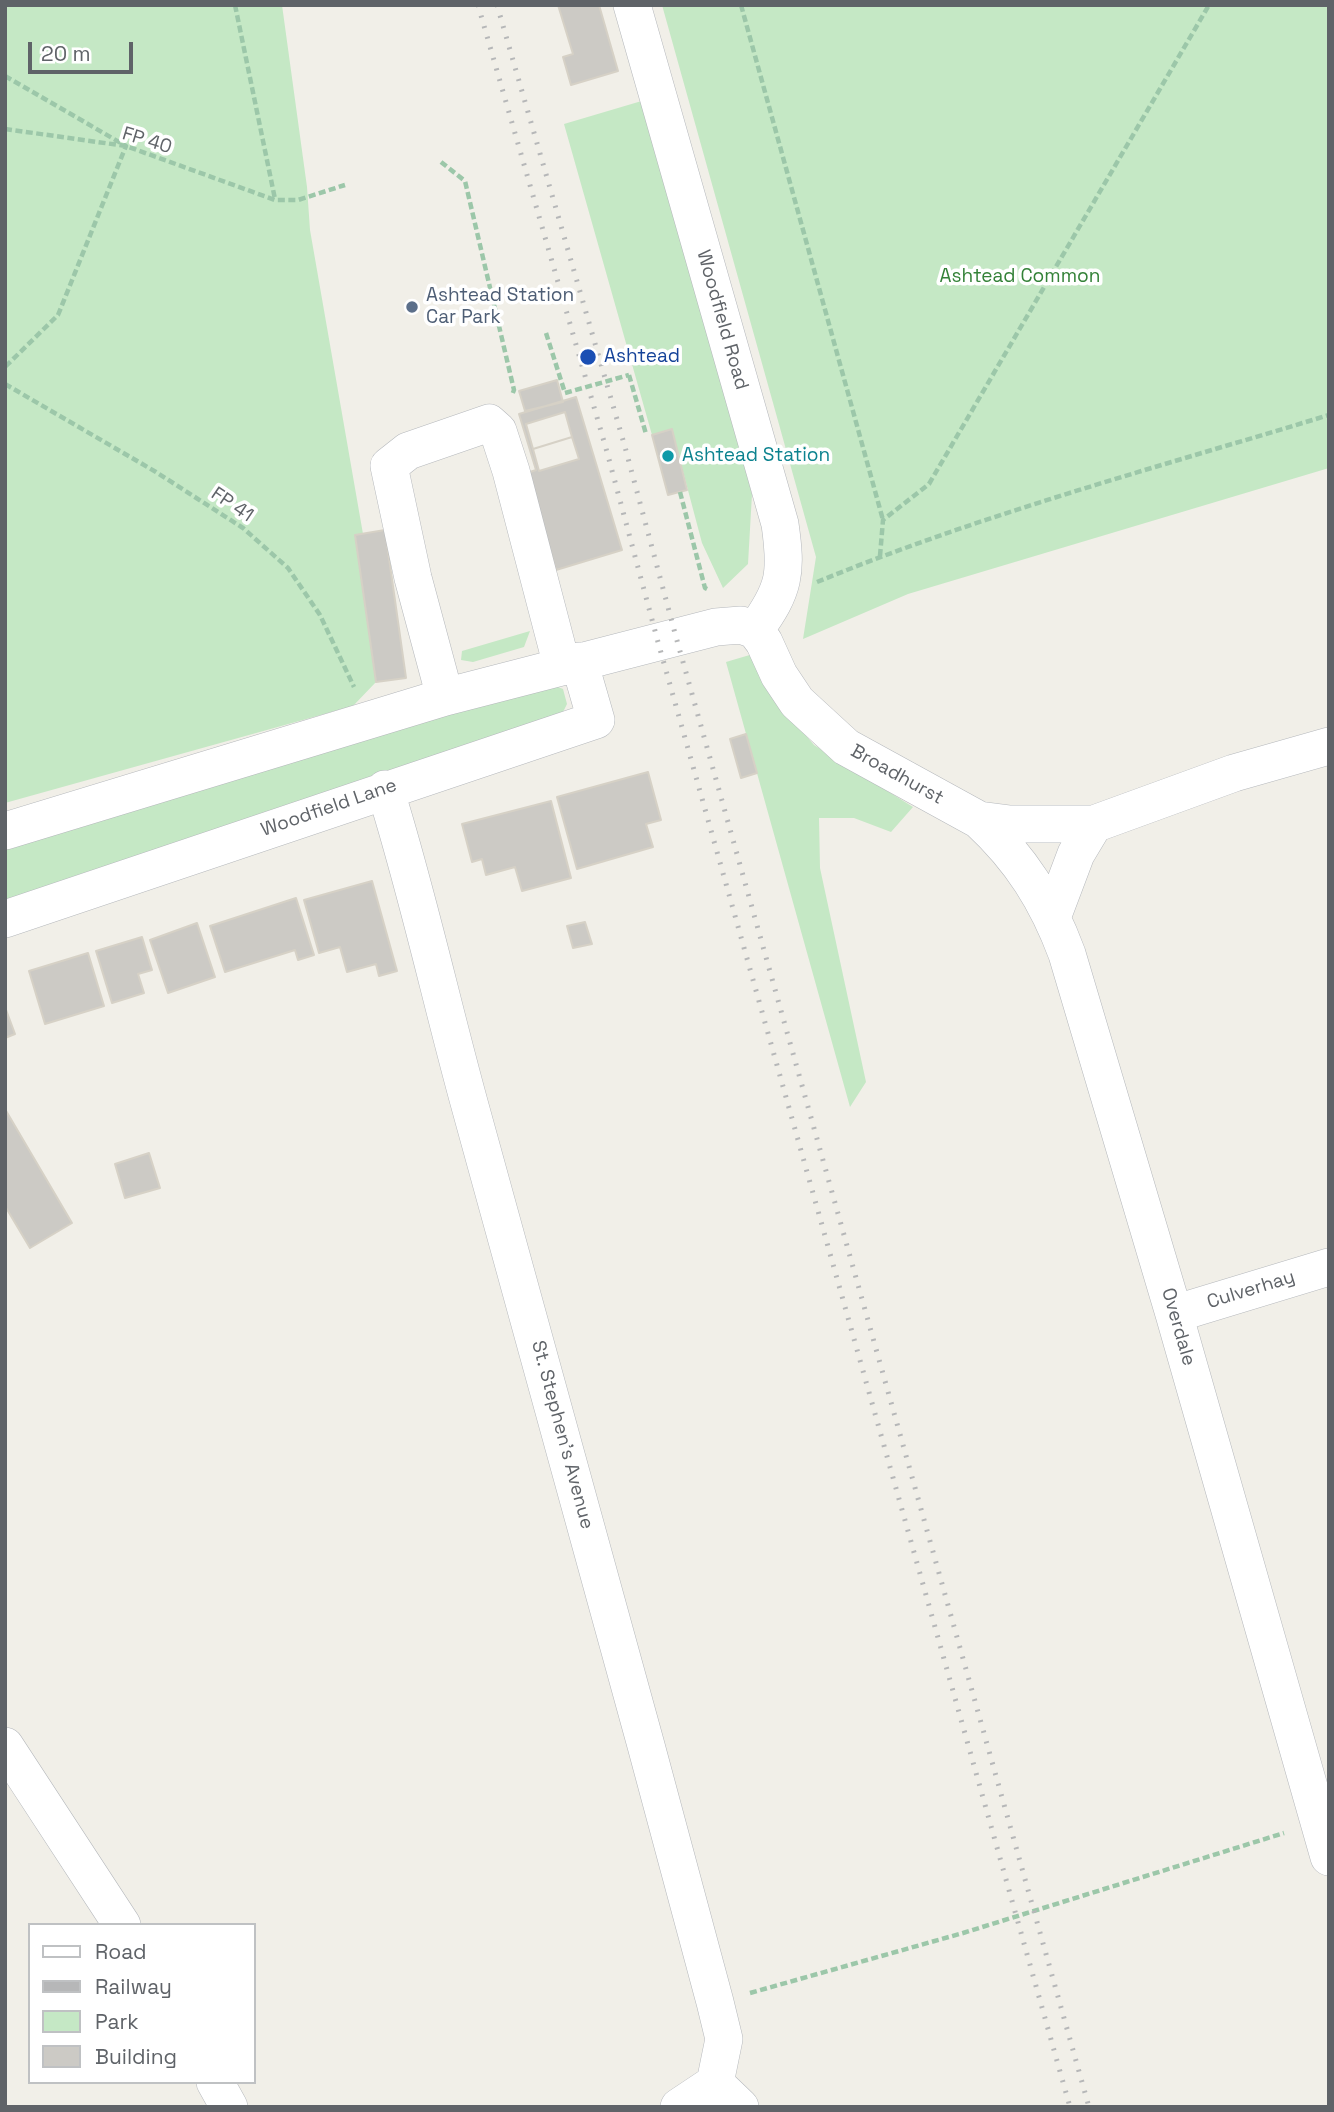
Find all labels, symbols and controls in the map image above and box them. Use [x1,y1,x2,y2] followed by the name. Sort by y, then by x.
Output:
[32,28,136,72] scale bar
[41,40,91,67] text: 20 m
[119,123,175,159] street label: FP 40
[691,247,753,393] street label: Woodfield Road
[940,266,1100,288] park label: Ashtead Common
[426,285,574,329] place label: Ashtead Station Car Park
[404,299,420,315] marker: Ashtead Station Car Park
[604,346,680,368] place label: Ashtead
[578,347,598,367] marker: Ashtead
[682,445,830,467] place label: Ashtead Station
[660,448,676,464] marker: Ashtead Station
[207,483,257,527] street label: FP 41
[847,740,947,810] street label: Broadhurst
[258,774,400,842] street label: Woodfield Lane
[1204,1266,1298,1314] street label: Culverhay
[1156,1286,1200,1368] street label: Overdale
[526,1338,598,1532] street label: St. Stephen's Avenue
[28,1923,256,2084] legend
[95,1938,147,1965] text: Road
[95,1973,172,2000] text: Railway
[95,2008,139,2035] text: Park
[95,2043,177,2070] text: Building

